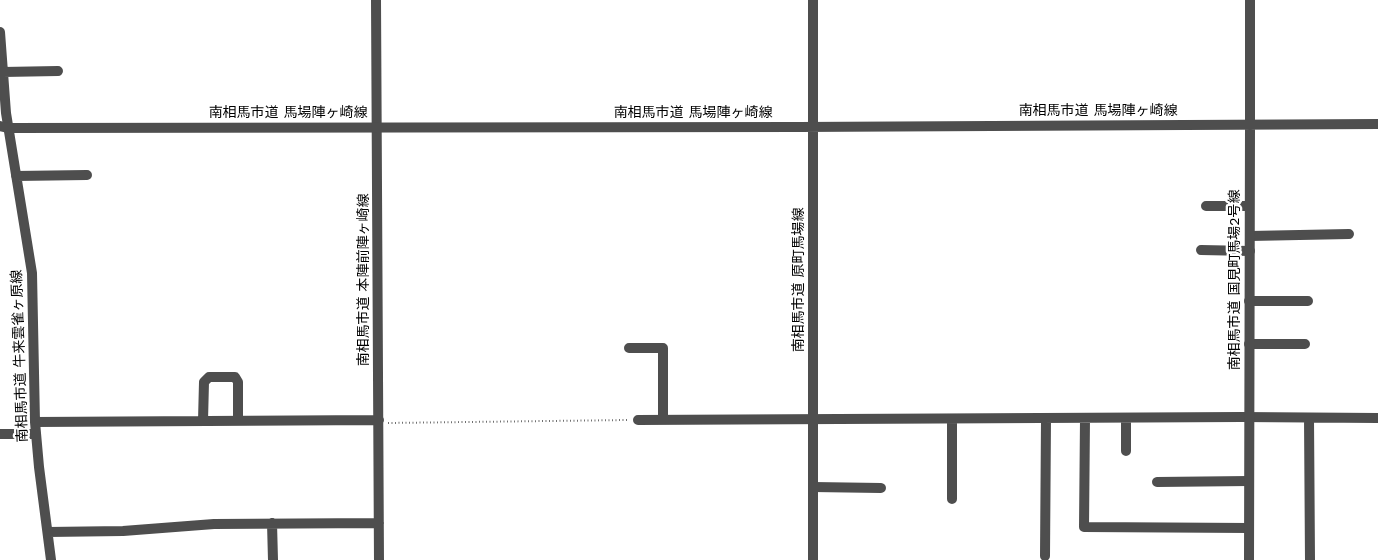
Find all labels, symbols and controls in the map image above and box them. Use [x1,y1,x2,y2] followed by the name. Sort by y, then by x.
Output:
[1019,103,1177,119] street label: 南相馬市道 馬場陣ヶ崎線
[209,105,367,121] street label: 南相馬市道 馬場陣ヶ崎線
[614,105,772,121] street label: 南相馬市道 馬場陣ヶ崎線
[1227,190,1243,370] street label: 南相馬市道 国見町馬場2号線
[356,194,372,366] street label: 南相馬市道 本陣前陣ヶ崎線
[791,208,807,352] street label: 南相馬市道 原町馬場線
[9,269,31,443] street label: 南相馬市道 牛来雲雀ヶ原線

